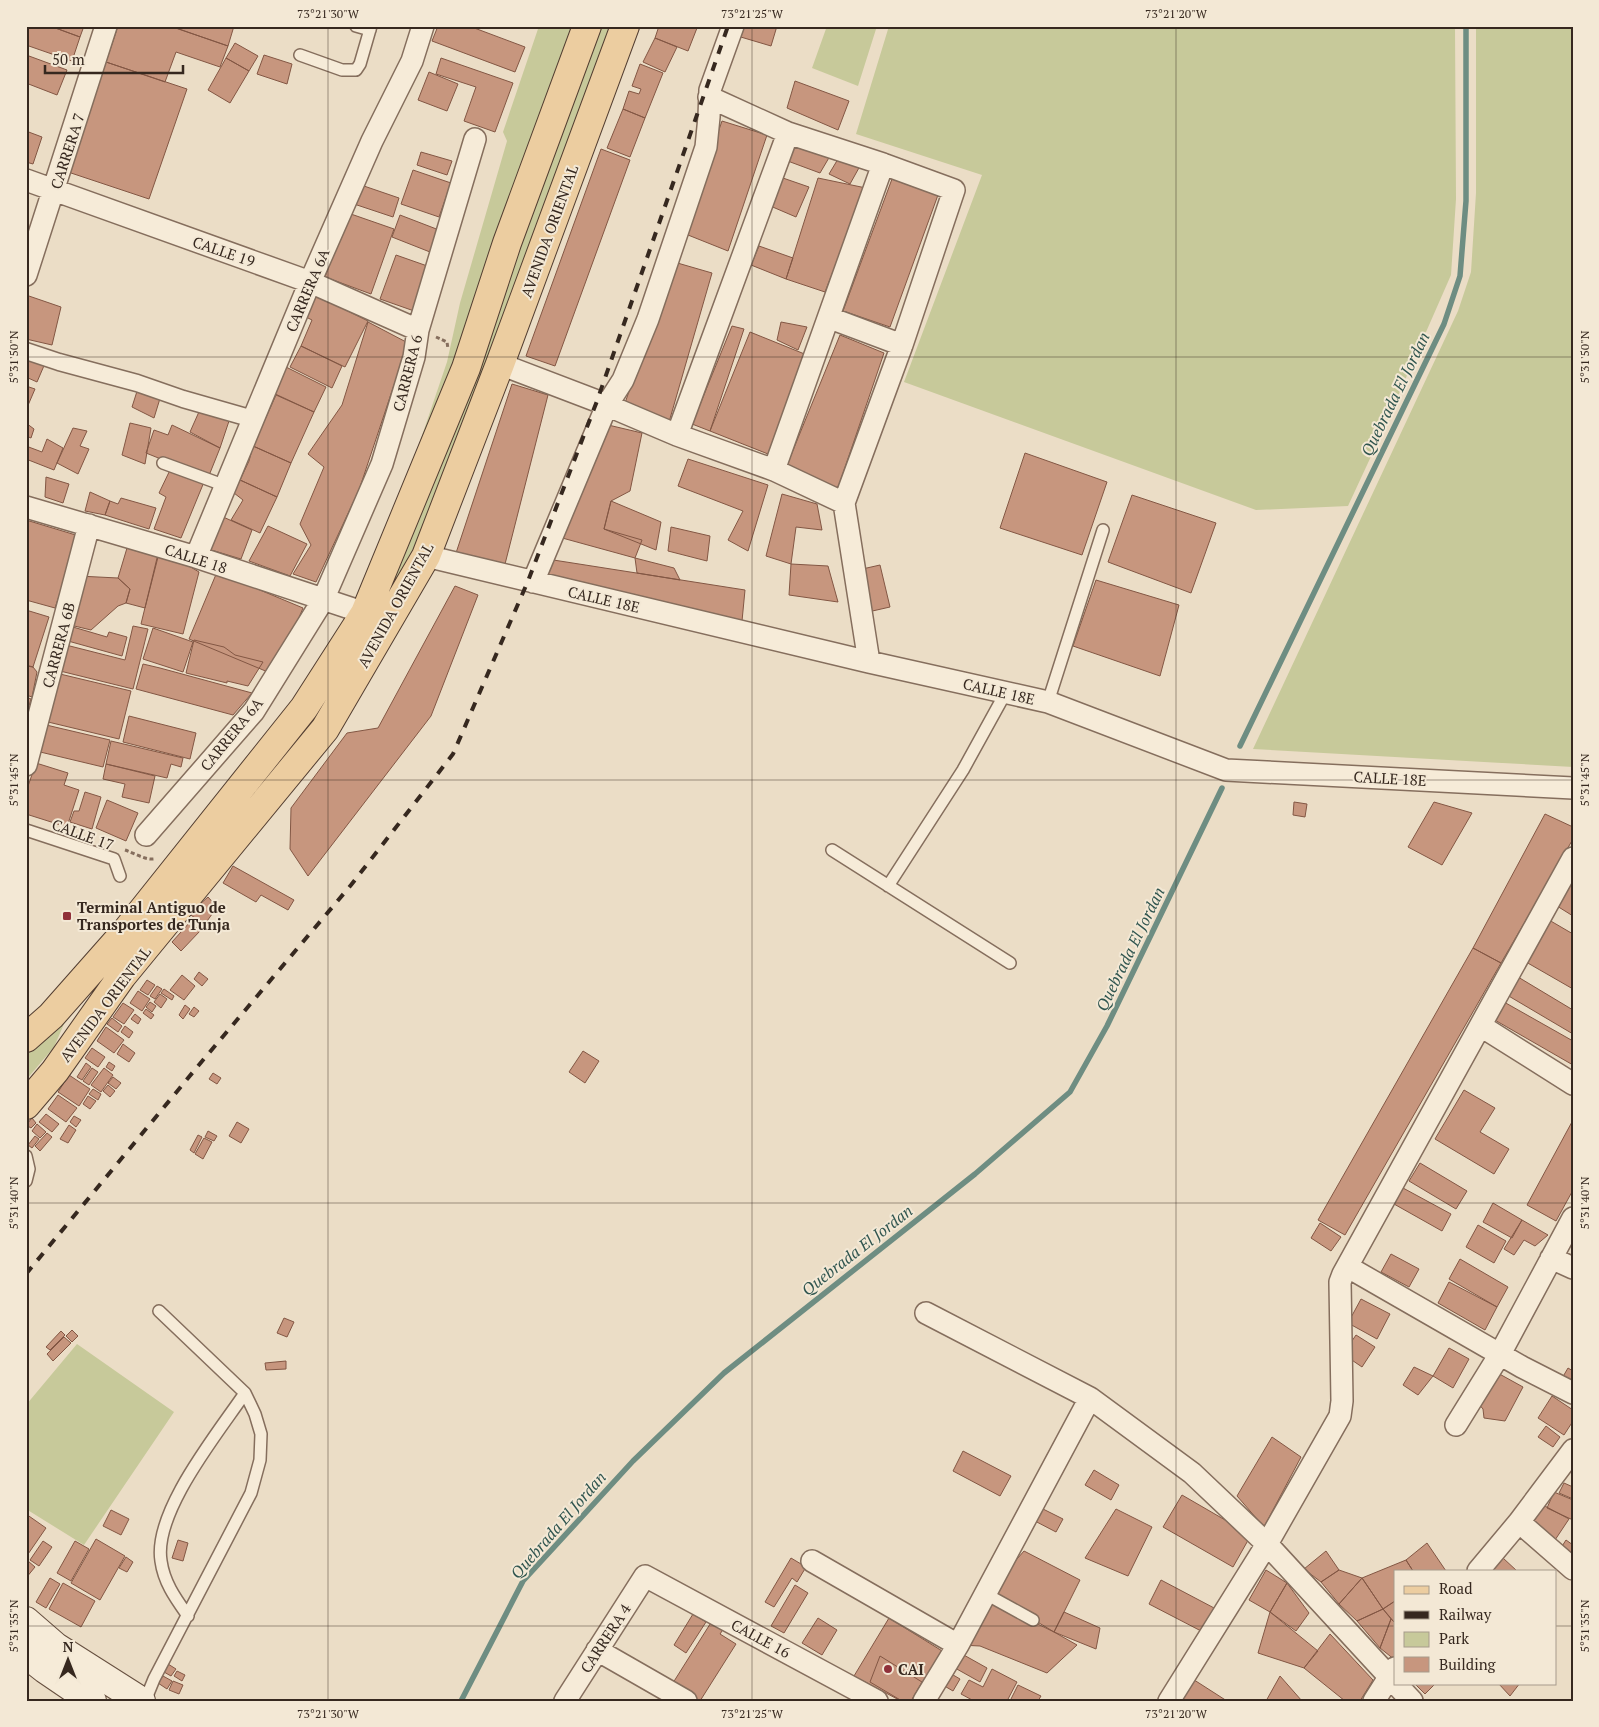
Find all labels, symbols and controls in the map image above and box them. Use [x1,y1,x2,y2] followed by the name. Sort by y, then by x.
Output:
[297,6,360,21] text: 73°21'30"W
[721,6,784,21] text: 73°21'25"W
[1145,6,1208,21] text: 73°21'20"W
[45,42,182,74] scale bar
[52,49,85,69] text: 50 m
[45,111,89,191] street label: CARRERA 7
[516,162,582,300] street label: AVENIDA ORIENTAL
[190,231,258,271] street label: CALLE 19
[280,245,334,335] street label: CARRERA 6A
[1355,328,1435,460] water label: Quebrada El Jordan
[6,330,21,384] text: 5°31'50"N
[1577,330,1592,384] text: 5°31'50"N
[388,332,426,414] street label: CARRERA 6
[162,539,230,577] street label: CALLE 18
[352,539,438,671] street label: AVENIDA ORIENTAL
[566,581,642,617] street label: CALLE 18E
[37,600,79,690] street label: CARRERA 6B
[961,673,1037,709] street label: CALLE 18E
[195,693,267,775] street label: CARRERA 6A
[6,753,21,807] text: 5°31'45"N
[1577,753,1592,807] text: 5°31'45"N
[1353,766,1427,790] street label: CALLE 18E
[49,814,117,854] street label: CALLE 17
[1090,883,1170,1015] water label: Quebrada El Jordan
[77,897,231,934] place label: Terminal Antiguo de Transportes de Tunja
[61,910,73,922] marker: Terminal Antiguo de Transportes de Tunja
[55,942,155,1066] street label: AVENIDA ORIENTAL
[6,1176,21,1230] text: 5°31'40"N
[1577,1176,1592,1230] text: 5°31'40"N
[797,1200,917,1300] water label: Quebrada El Jordan
[505,1467,611,1583] water label: Quebrada El Jordan
[1394,1570,1556,1684] legend
[1439,1578,1472,1598] text: Road
[6,1599,21,1653] text: 5°31'35"N
[1577,1599,1592,1653] text: 5°31'35"N
[575,1600,635,1676] street label: CARRERA 4
[1439,1604,1492,1624] text: Railway
[728,1614,794,1662] street label: CALLE 16
[1439,1628,1469,1648] text: Park
[42,1634,92,1684] north arrow
[63,1637,74,1656] text: N
[1439,1654,1497,1674] text: Building
[898,1659,924,1679] place label: CAI
[882,1663,894,1675] marker: CAI
[297,1706,360,1721] text: 73°21'30"W
[721,1706,784,1721] text: 73°21'25"W
[1145,1706,1208,1721] text: 73°21'20"W

